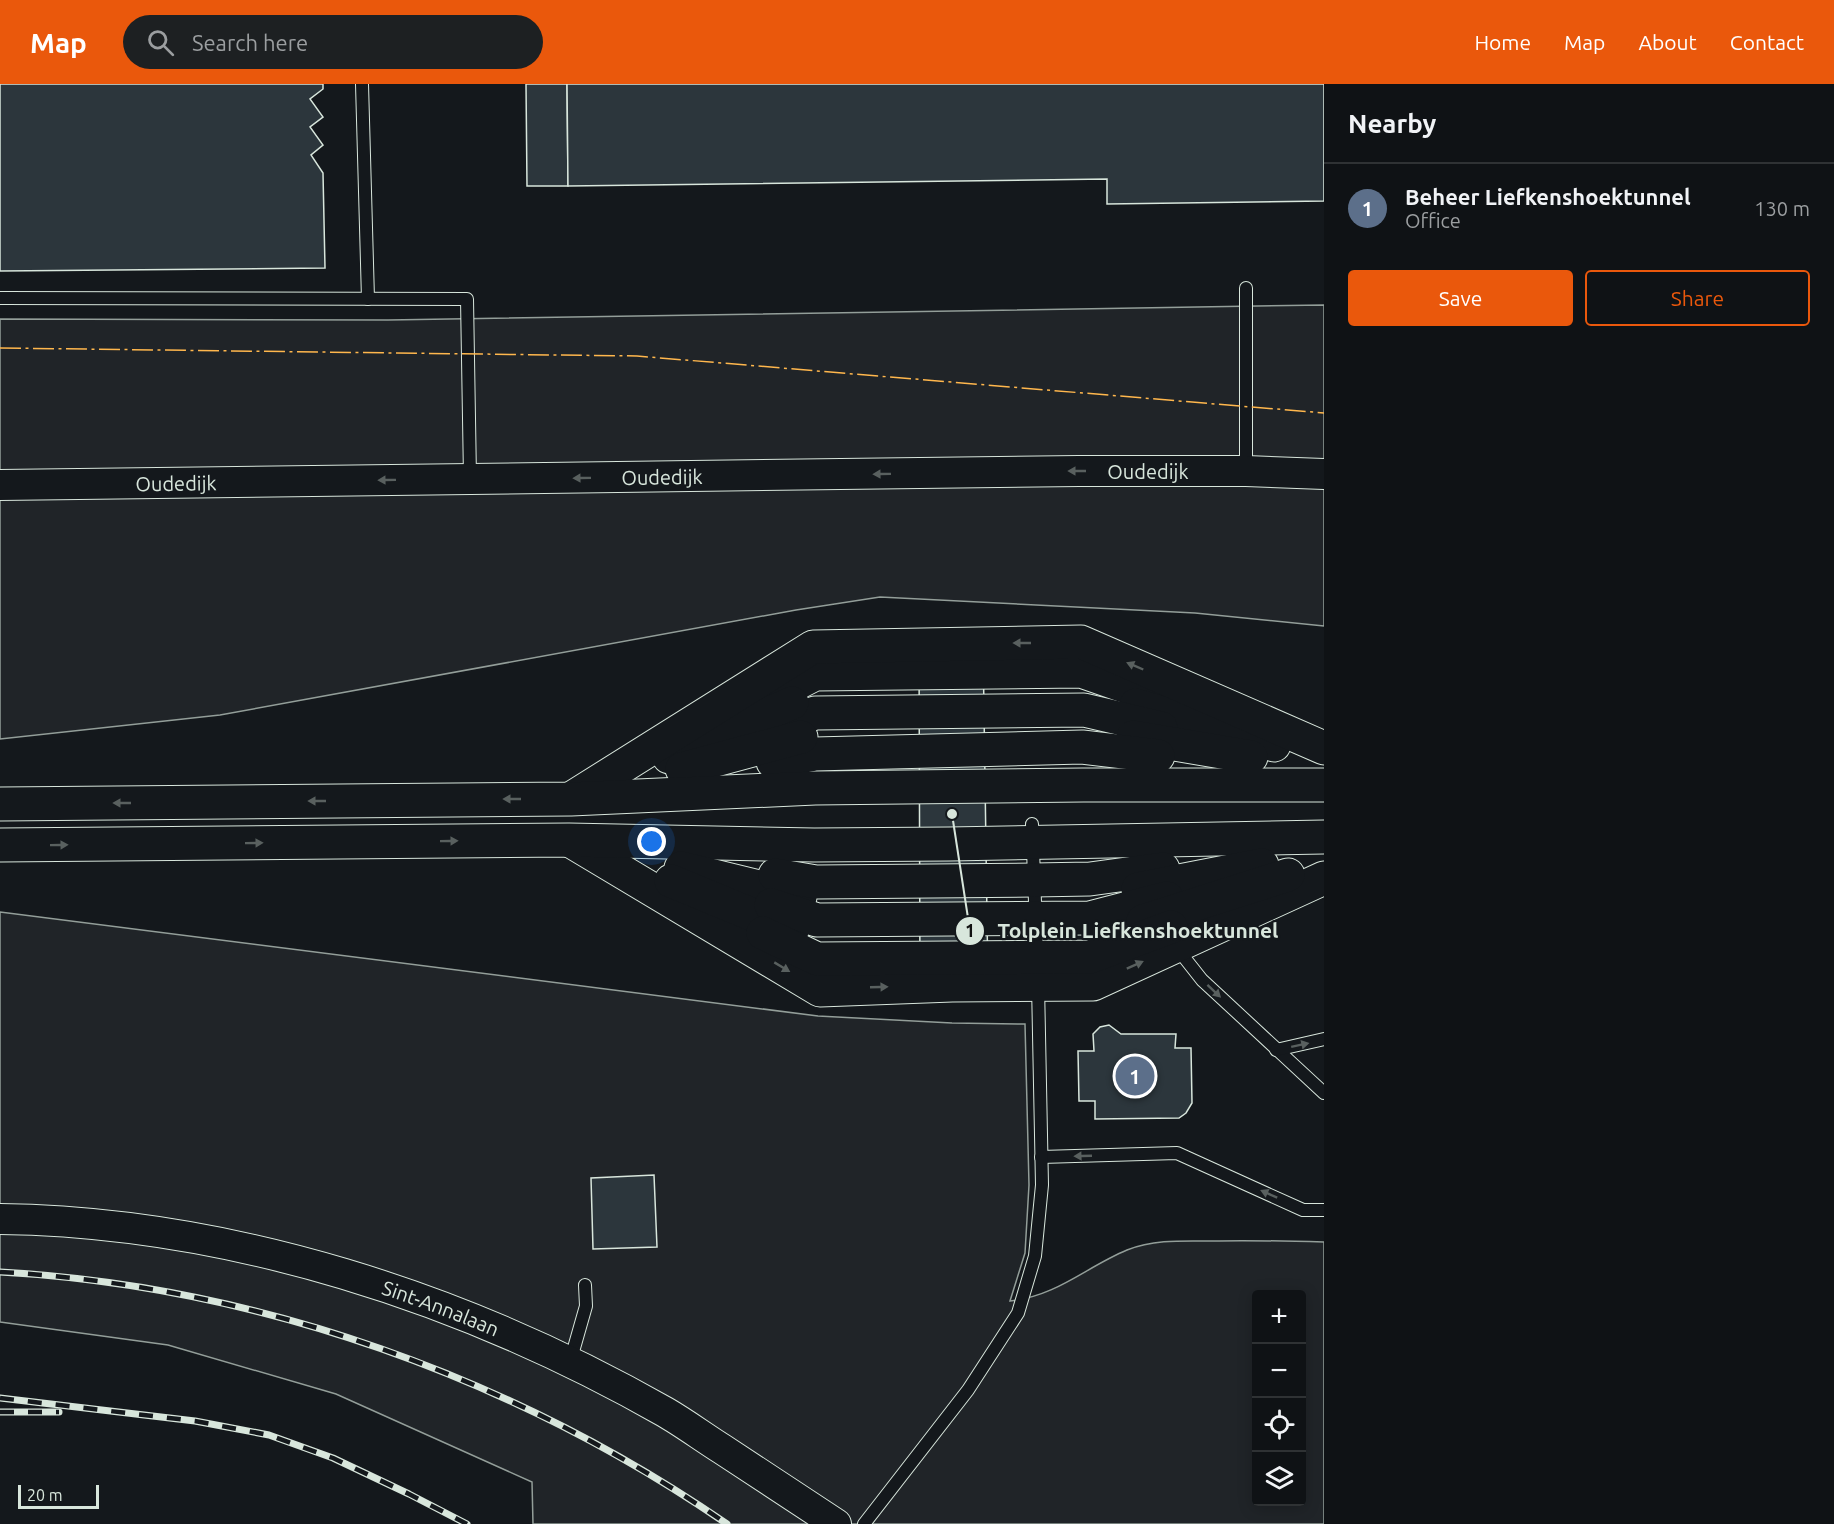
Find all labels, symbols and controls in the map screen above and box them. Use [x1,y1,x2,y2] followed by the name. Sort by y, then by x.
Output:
[123,15,543,69] search box
[144,26,177,59] icon: search
[30,27,87,58] text: Map
[192,30,308,55] text: Search here
[1474,30,1531,54] text: Home
[1564,30,1605,54] text: Map
[1638,30,1697,54] text: About
[1730,30,1804,54] text: Contact
[1348,109,1436,138] text: Nearby
[1405,184,1691,209] text: Beheer Liefkenshoektunnel
[1362,197,1373,220] text: 1
[1754,197,1810,220] text: 130 m
[1405,209,1461,232] text: Office
[1348,270,1573,326] button: Save
[1585,270,1810,326] button: Share
[1107,460,1189,483] street label: Oudedijk
[621,464,703,488] street label: Oudedijk
[1067,466,1086,476] one-way arrow
[872,469,891,478] one-way arrow
[135,471,217,495] street label: Oudedijk
[572,473,591,483] one-way arrow
[377,475,396,485] one-way arrow
[1013,638,1032,648] one-way arrow
[1126,661,1144,671] one-way arrow
[503,794,522,804] one-way arrow
[308,796,327,806] one-way arrow
[113,798,132,807] one-way arrow
[637,827,666,856] your location
[440,836,459,846] one-way arrow
[245,838,264,848] one-way arrow
[50,840,69,850] one-way arrow
[955,911,1290,950] callout: Tolplein Liefkenshoektunnel
[998,918,1278,942] text: Tolplein Liefkenshoektunnel
[965,920,975,940] text: 1
[1126,960,1144,970] one-way arrow
[774,961,790,972] one-way arrow
[869,983,888,992] one-way arrow
[1206,984,1221,998] one-way arrow
[1291,1039,1309,1049] one-way arrow
[1116,1054,1154,1098] pin: 1
[1073,1151,1092,1160] one-way arrow
[1260,1190,1277,1199] one-way arrow
[379,1275,503,1340] street label: Sint-Annalaan
[1252,1290,1306,1506] map controls
[1252,1290,1306,1344] button: +
[1252,1344,1306,1398] button: −
[1252,1398,1306,1452] button: locate
[1252,1452,1306,1506] button: layers
[18,1482,99,1510] scale bar
[27,1486,63,1504] text: 20 m

